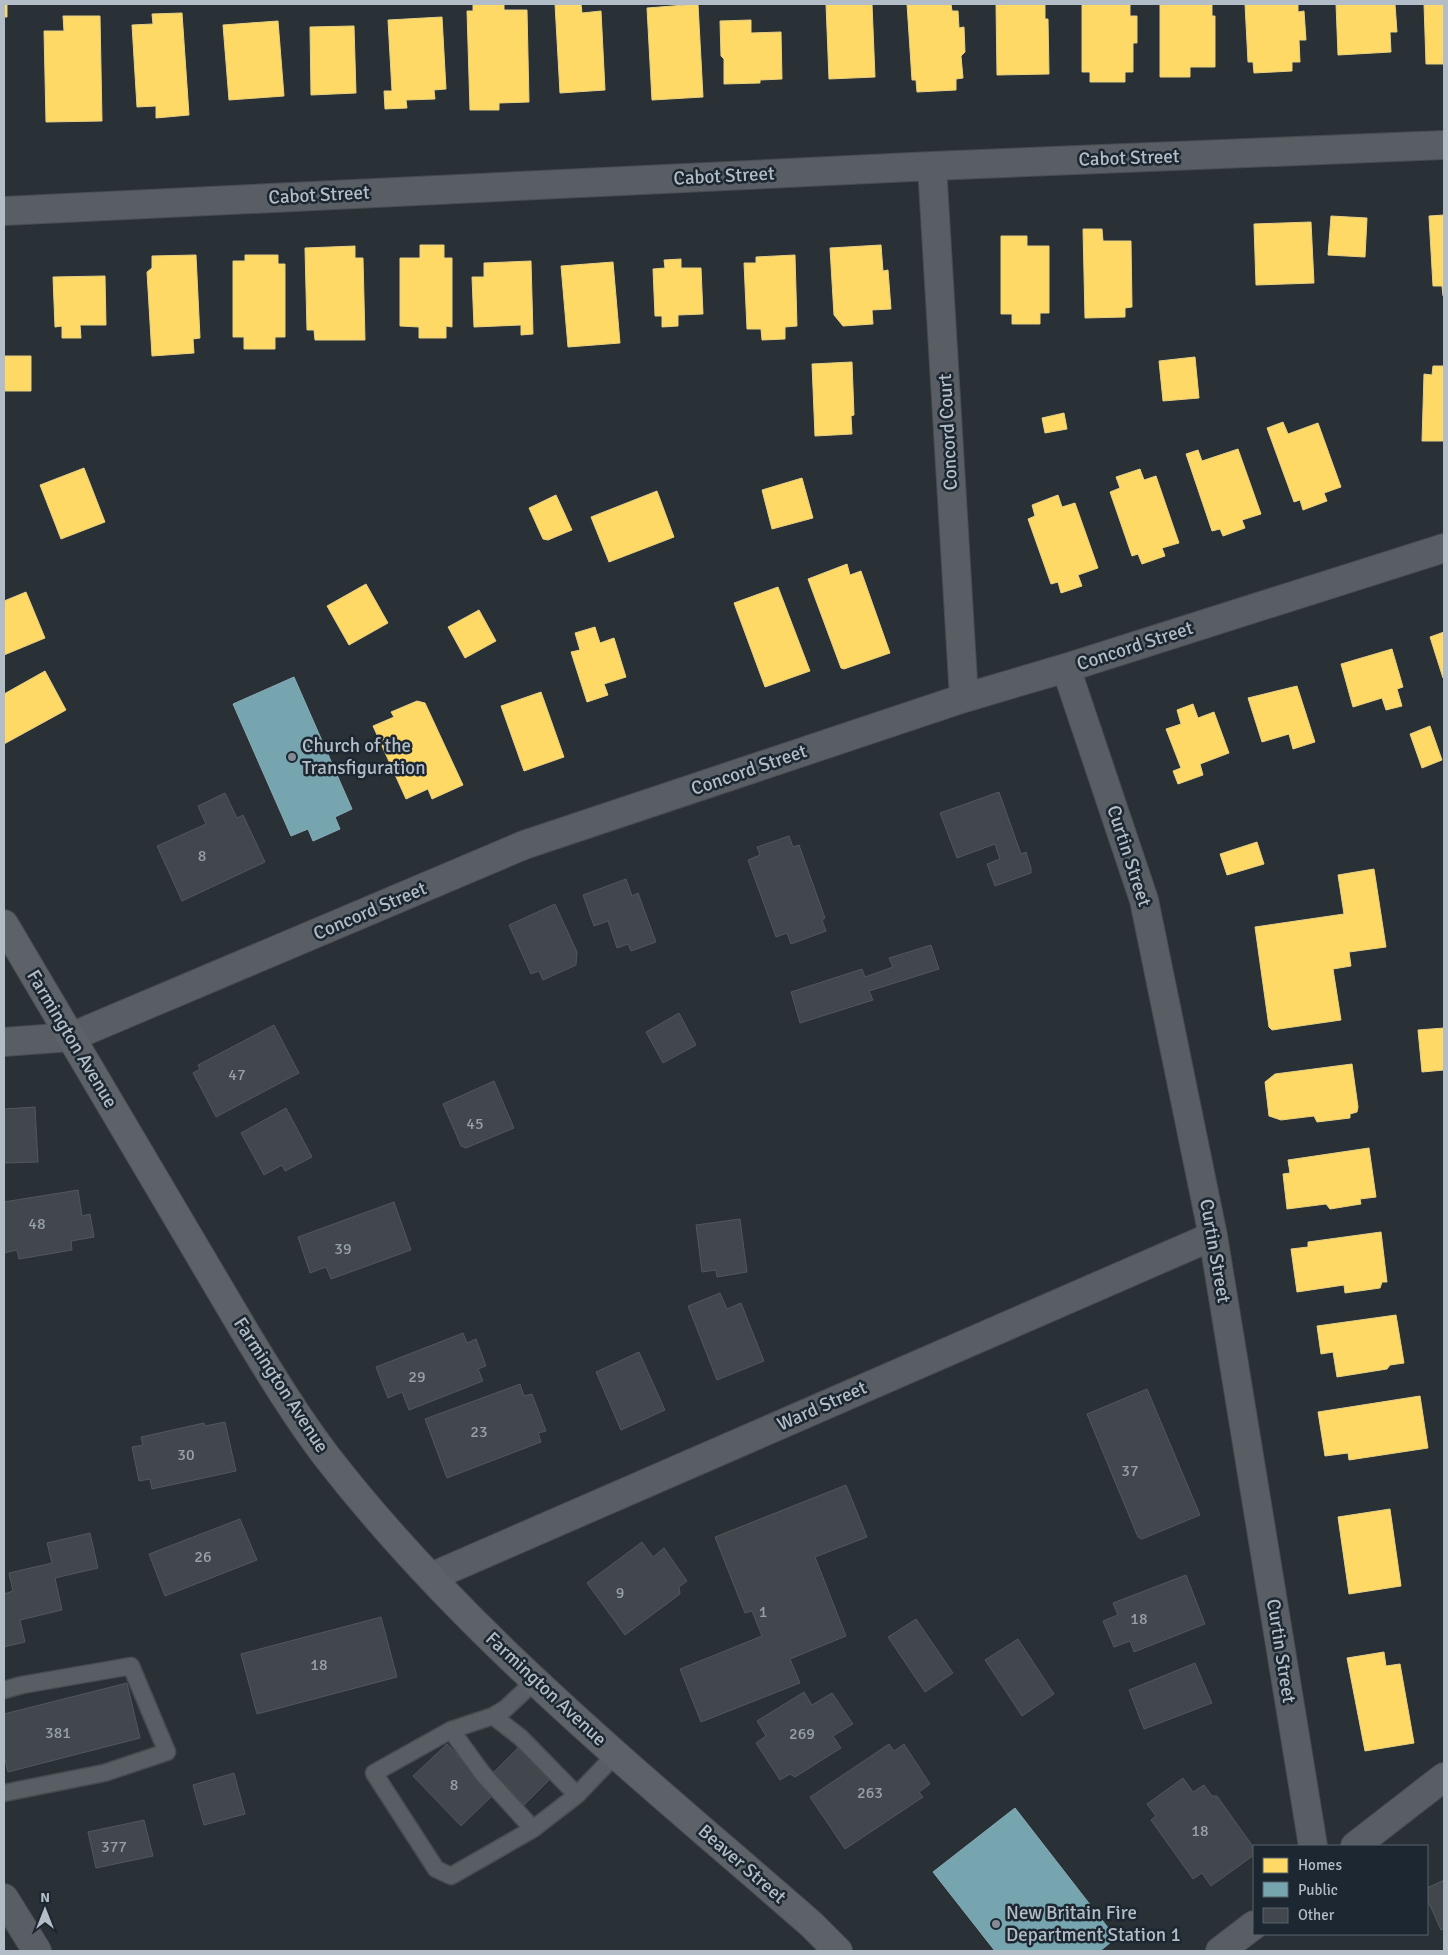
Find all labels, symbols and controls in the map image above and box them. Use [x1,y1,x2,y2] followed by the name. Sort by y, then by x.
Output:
[1078,144,1180,172] street label: Cabot Street
[673,161,775,191] street label: Cabot Street
[268,180,370,210] street label: Cabot Street
[933,373,963,491] street label: Concord Court
[1074,616,1197,676] street label: Concord Street
[302,734,426,780] place label: Church of the Transfiguration
[688,739,810,801] street label: Concord Street
[286,751,298,763] marker: Church of the Transfiguration
[1101,802,1157,910] street label: Curtin Street
[198,846,206,866] house number: 8
[310,876,431,946] street label: Concord Street
[21,966,123,1112] street label: Farmington Avenue
[228,1065,246,1085] house number: 47
[466,1114,484,1134] house number: 45
[1194,1197,1236,1305] street label: Curtin Street
[28,1214,46,1234] house number: 48
[334,1239,352,1259] house number: 39
[228,1313,334,1457] street label: Farmington Avenue
[408,1367,426,1387] house number: 29
[773,1375,871,1436] street label: Ward Street
[470,1422,488,1442] house number: 23
[177,1445,195,1465] house number: 30
[1121,1461,1139,1481] house number: 37
[194,1547,212,1567] house number: 26
[616,1583,624,1603] house number: 9
[1261,1597,1301,1705] street label: Curtin Street
[759,1602,767,1622] house number: 1
[1130,1609,1148,1629] house number: 18
[480,1627,612,1751] street label: Farmington Avenue
[310,1655,328,1675] house number: 18
[45,1723,71,1743] house number: 381
[789,1724,815,1744] house number: 269
[450,1775,458,1795] house number: 8
[857,1783,883,1803] house number: 263
[693,1819,791,1909] street label: Beaver Street
[1191,1821,1209,1841] house number: 18
[101,1837,127,1857] house number: 377
[1253,1845,1428,1935] legend
[1298,1856,1342,1874] text: Homes
[1298,1881,1338,1899] text: Public
[20,1885,70,1935] north arrow
[40,1889,50,1906] text: N
[1006,1901,1181,1947] place label: New Britain Fire Department Station 1
[1298,1906,1335,1924] text: Other
[990,1918,1002,1930] marker: New Britain Fire Department Station 1

